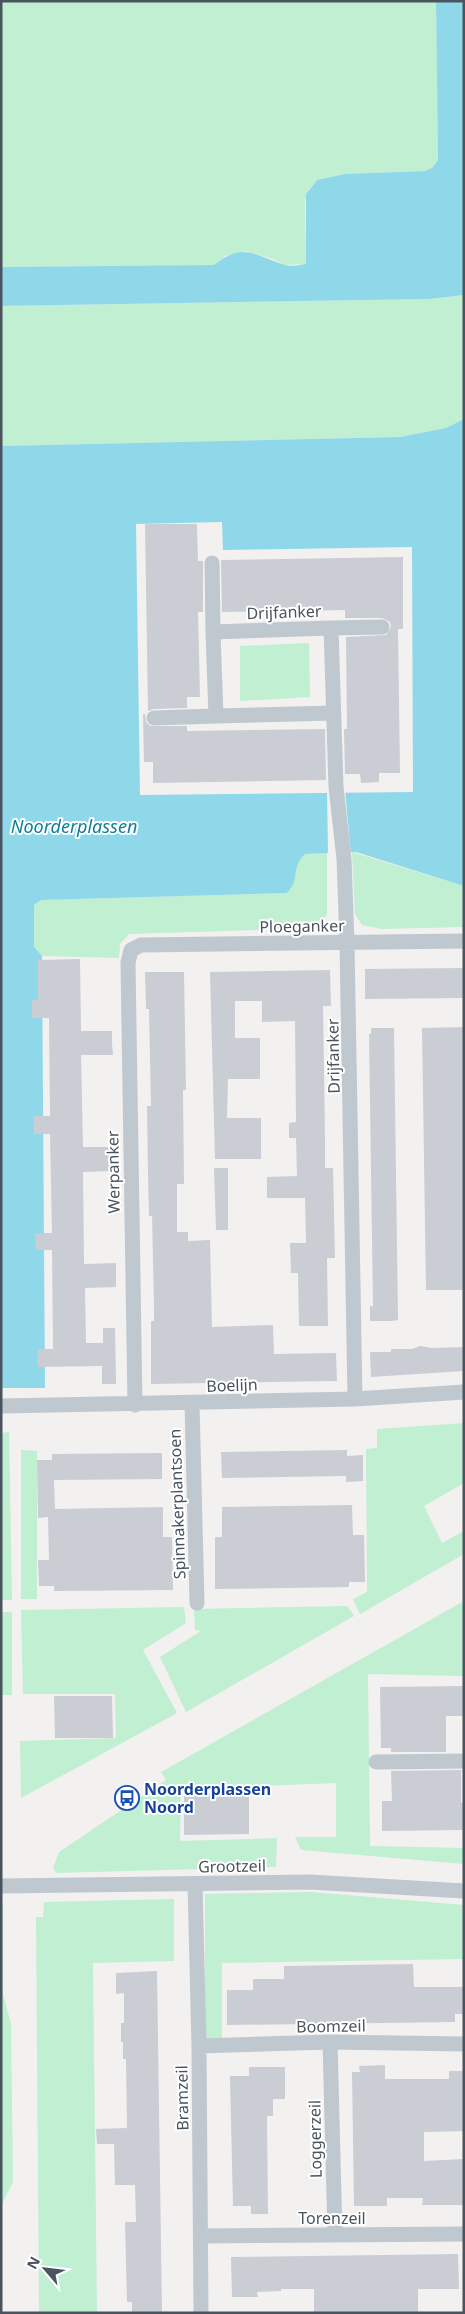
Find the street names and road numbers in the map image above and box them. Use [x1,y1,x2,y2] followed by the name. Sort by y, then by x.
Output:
[246,600,322,624] street label: Drijfanker
[259,914,345,938] street label: Ploeganker
[321,1018,345,1094] street label: Drijfanker
[101,1130,125,1214] street label: Werpanker
[206,1373,258,1397] street label: Boelijn
[163,1428,191,1580] street label: Spinnakerplantsoen
[198,1854,266,1878] street label: Grootzeil
[296,2014,366,2038] street label: Boomzeil
[170,2065,194,2131] street label: Bramzeil
[303,2100,327,2178] street label: Loggerzeil
[298,2207,366,2229] street label: Torenzeil

